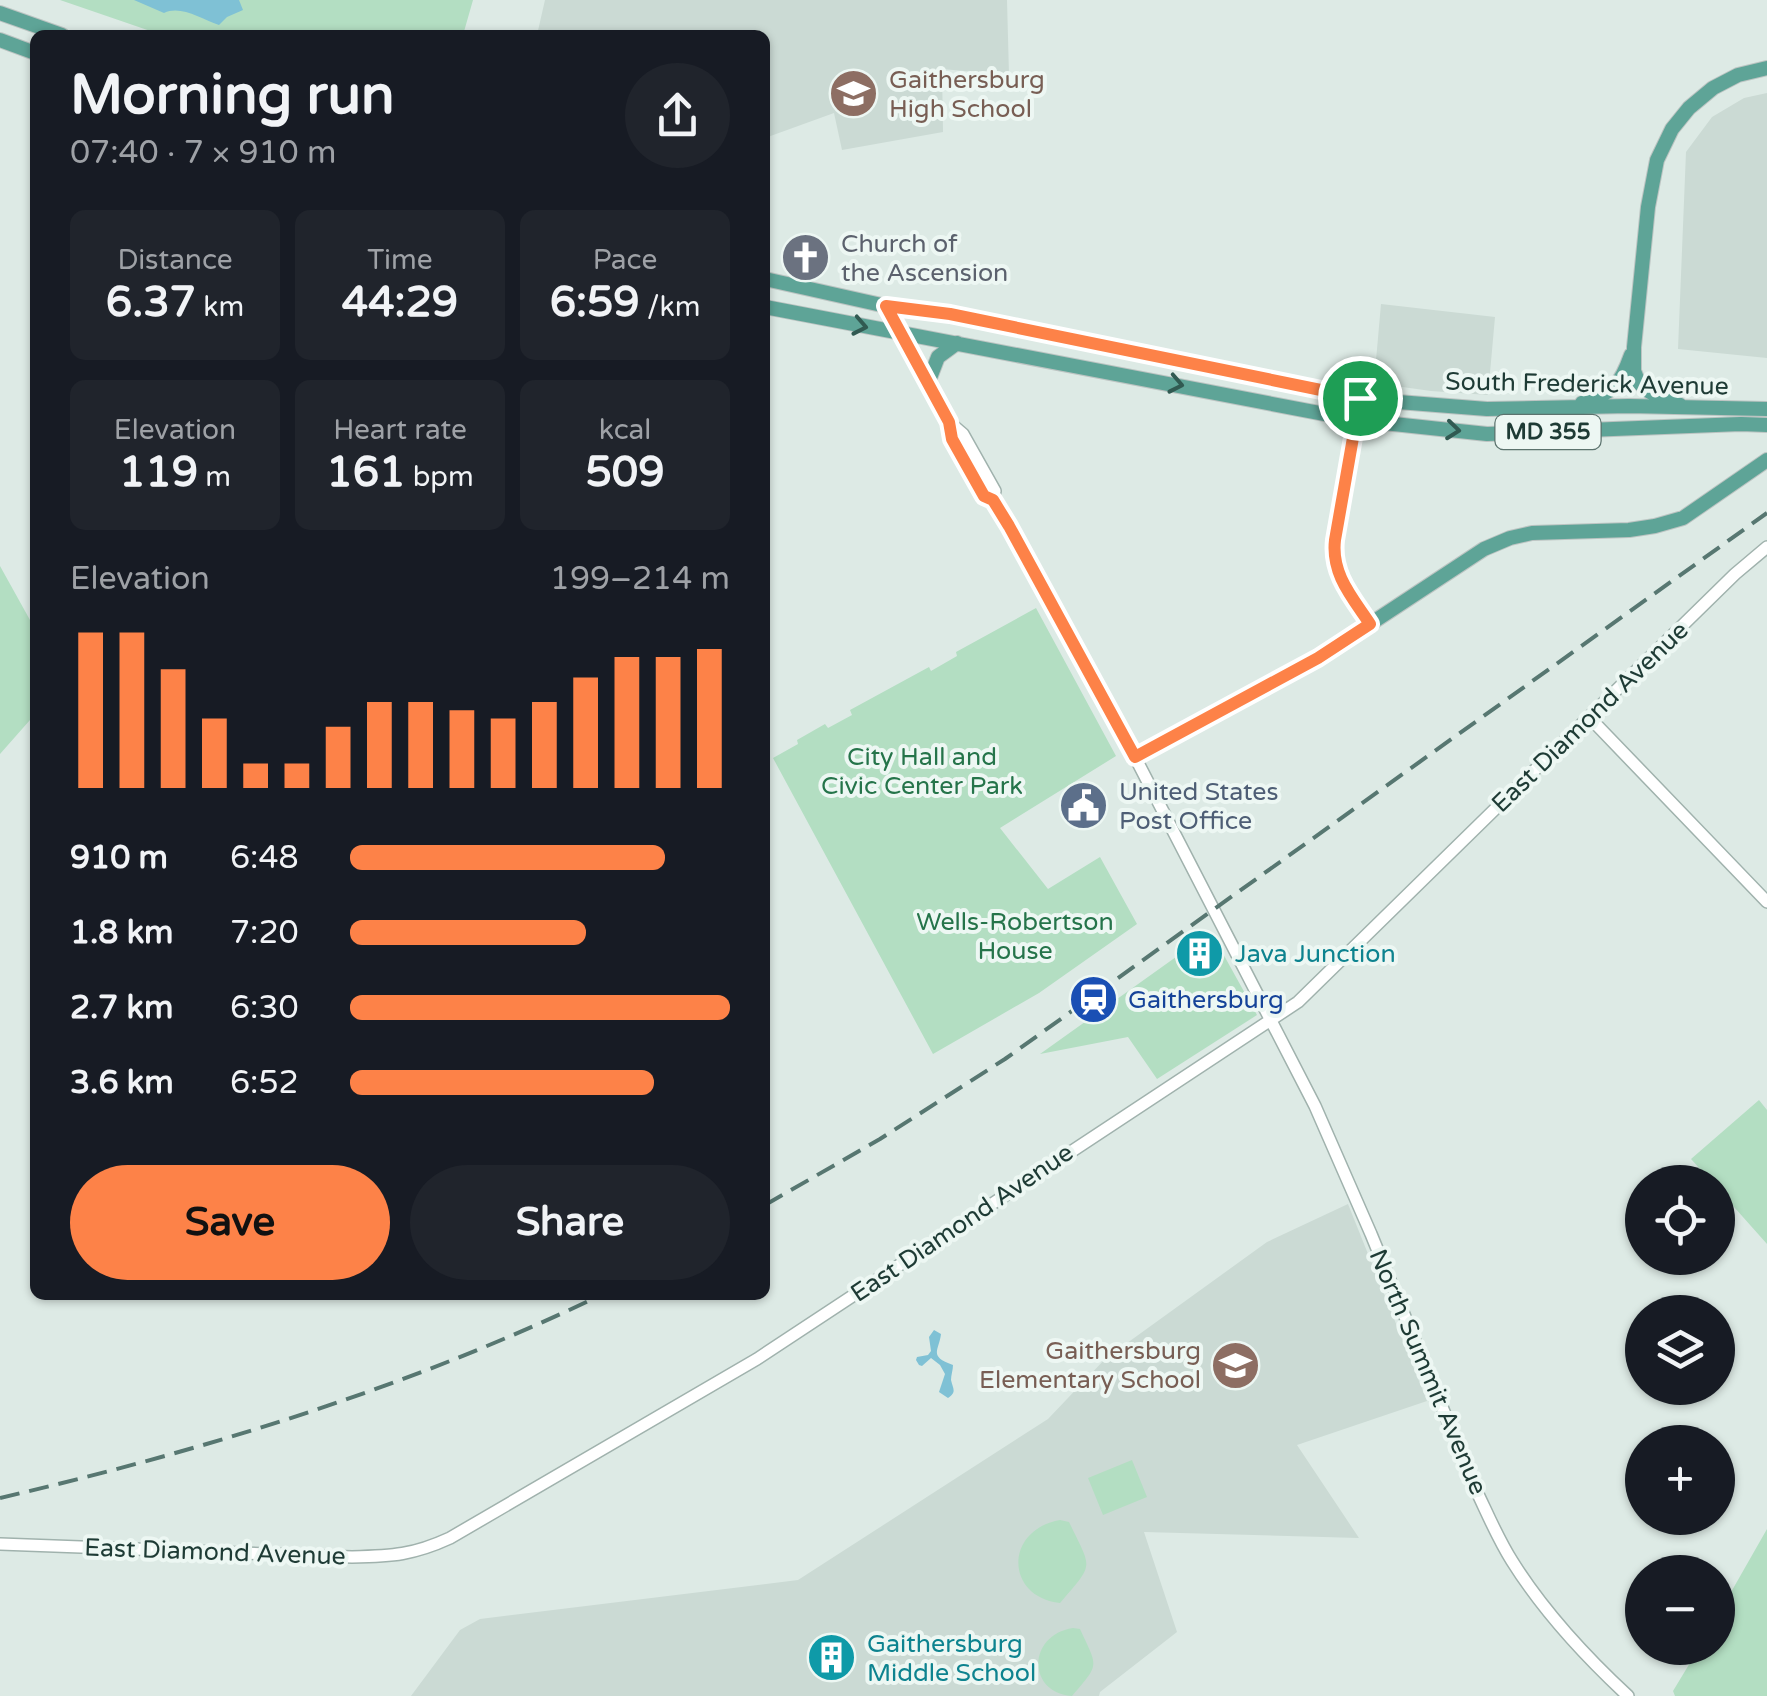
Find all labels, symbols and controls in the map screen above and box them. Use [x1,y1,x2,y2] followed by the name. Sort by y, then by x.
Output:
[70,63,395,129] text: Morning run
[625,63,730,168] button: share
[889,65,1045,124] place label: Gaithersburg High School
[828,68,880,120] school or university icon: Gaithersburg High School
[70,134,336,172] text: 07:40 · 7 × 910 m
[841,229,1008,288] place label: Church of the Ascension
[780,232,832,284] church icon: Church of the Ascension
[117,243,233,277] text: Distance
[367,243,433,277] text: Time
[593,243,657,277] text: Pace
[106,277,196,328] text: 6.37
[342,277,458,328] text: 44:29
[550,277,640,328] text: 6:59
[196,290,244,324] text: km
[640,290,700,324] text: /km
[852,315,869,336] one-way arrow
[1318,356,1403,441] pin
[1445,367,1729,401] street label: South Frederick Avenue
[1333,371,1388,426] icon: arrive
[1167,373,1184,394] one-way arrow
[114,413,236,447] text: Elevation
[333,413,467,447] text: Heart rate
[599,413,651,447] text: kcal
[1496,415,1600,449] road number: MD 355
[1445,419,1461,441] one-way arrow
[119,447,198,498] text: 119
[326,447,405,498] text: 161
[585,447,665,498] text: 509
[198,460,231,494] text: m
[405,460,474,494] text: bpm
[70,560,210,598] text: Elevation
[550,560,730,598] text: 199–214 m
[1485,615,1695,819] street label: East Diamond Avenue
[821,742,1023,801] park label: City Hall and Civic Center Park
[1119,777,1278,836] place label: United States Post Office
[1058,780,1110,832] public building icon: United States Post Office
[70,839,168,877] text: 910 m
[230,839,299,877] text: 6:48
[916,907,1114,966] park label: Wells-Robertson House
[70,914,174,952] text: 1.8 km
[230,914,299,952] text: 7:20
[1174,928,1226,980] building icon: Java Junction
[1235,939,1396,969] place label: Java Junction
[1067,974,1119,1026] station icon: Gaithersburg
[1128,985,1284,1015] place label: Gaithersburg
[70,989,173,1027] text: 2.7 km
[230,989,299,1027] text: 6:30
[70,1064,174,1102] text: 3.6 km
[230,1064,299,1102] text: 6:52
[845,1137,1079,1309] street label: East Diamond Avenue
[70,1165,390,1280] button: Save
[410,1165,730,1280] button: Share
[1625,1165,1735,1665] map controls
[1625,1165,1735,1275] button: locate
[1363,1245,1493,1499] street label: North Summit Avenue
[1625,1295,1735,1405] button: layers
[979,1336,1201,1395] place label: Gaithersburg Elementary School
[1210,1339,1262,1391] school or university icon: Gaithersburg Elementary School
[1625,1425,1735,1535] button: +
[84,1532,346,1572] street label: East Diamond Avenue
[1625,1555,1735,1665] button: −
[867,1629,1036,1688] place label: Gaithersburg Middle School
[806,1632,858,1684] building icon: Gaithersburg Middle School

